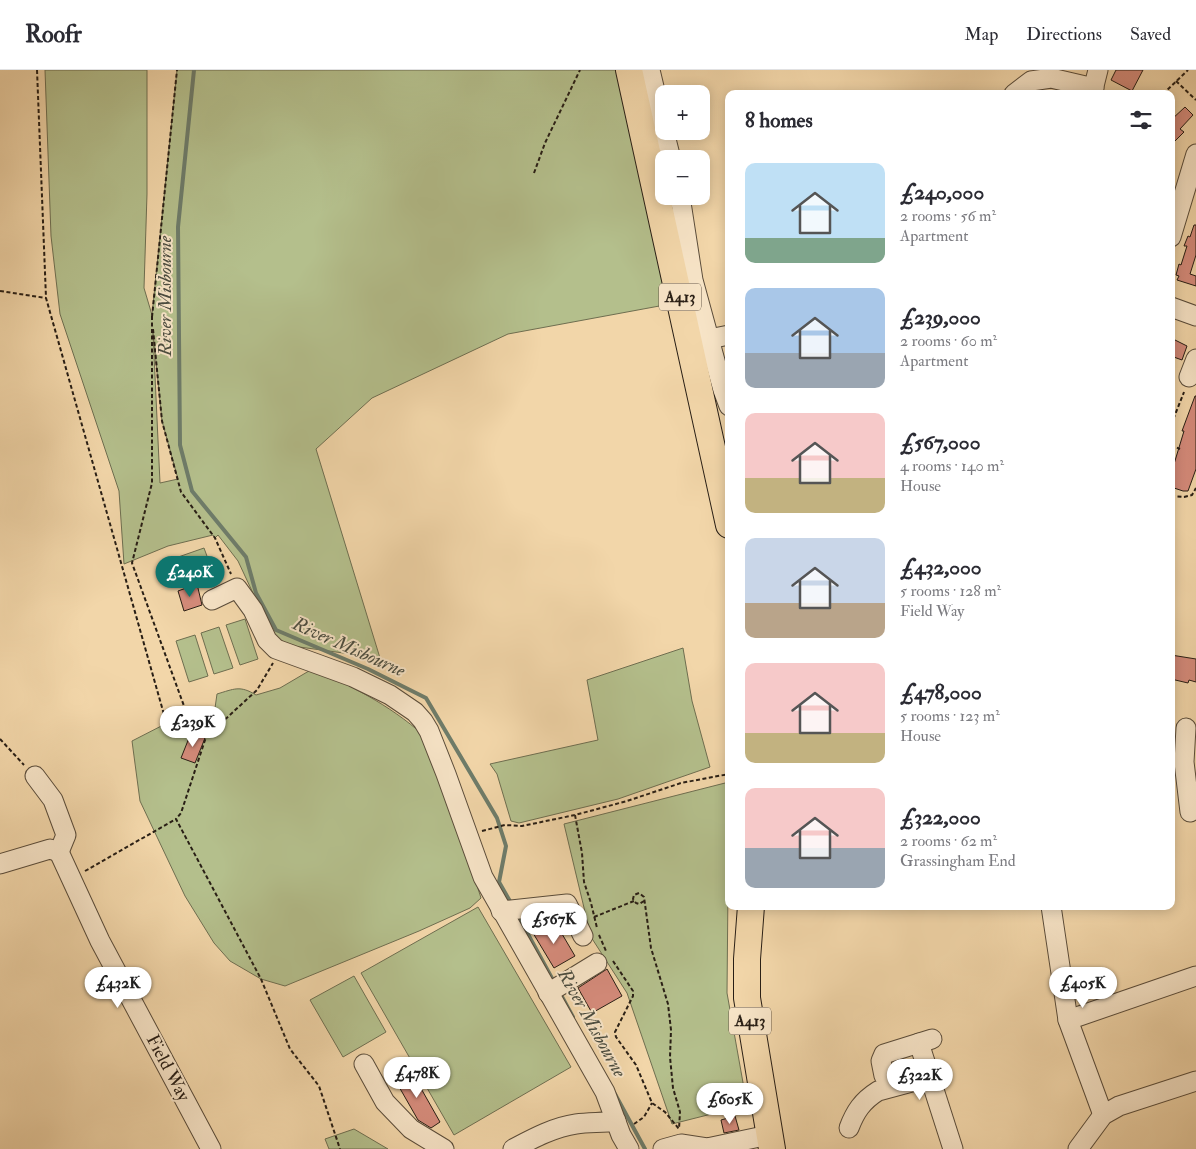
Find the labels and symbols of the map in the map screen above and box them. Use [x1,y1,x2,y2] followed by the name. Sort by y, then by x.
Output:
[153,235,177,357] water label: River Misbourne
[659,283,701,310] road number: A413
[155,556,225,598] pin: £240K
[288,611,409,683] water label: River Misbourne
[158,706,228,748] pin: £239K
[519,902,589,945] pin: £567K
[552,964,632,1082] water label: River Misbourne
[83,966,153,1009] pin: £432K
[1048,966,1118,1009] pin: £405K
[729,1008,771,1034] road number: A413
[141,1031,196,1106] street label: Field Way
[382,1056,452,1099] pin: £478K
[885,1058,955,1101] pin: £322K
[695,1082,765,1125] pin: £605K

